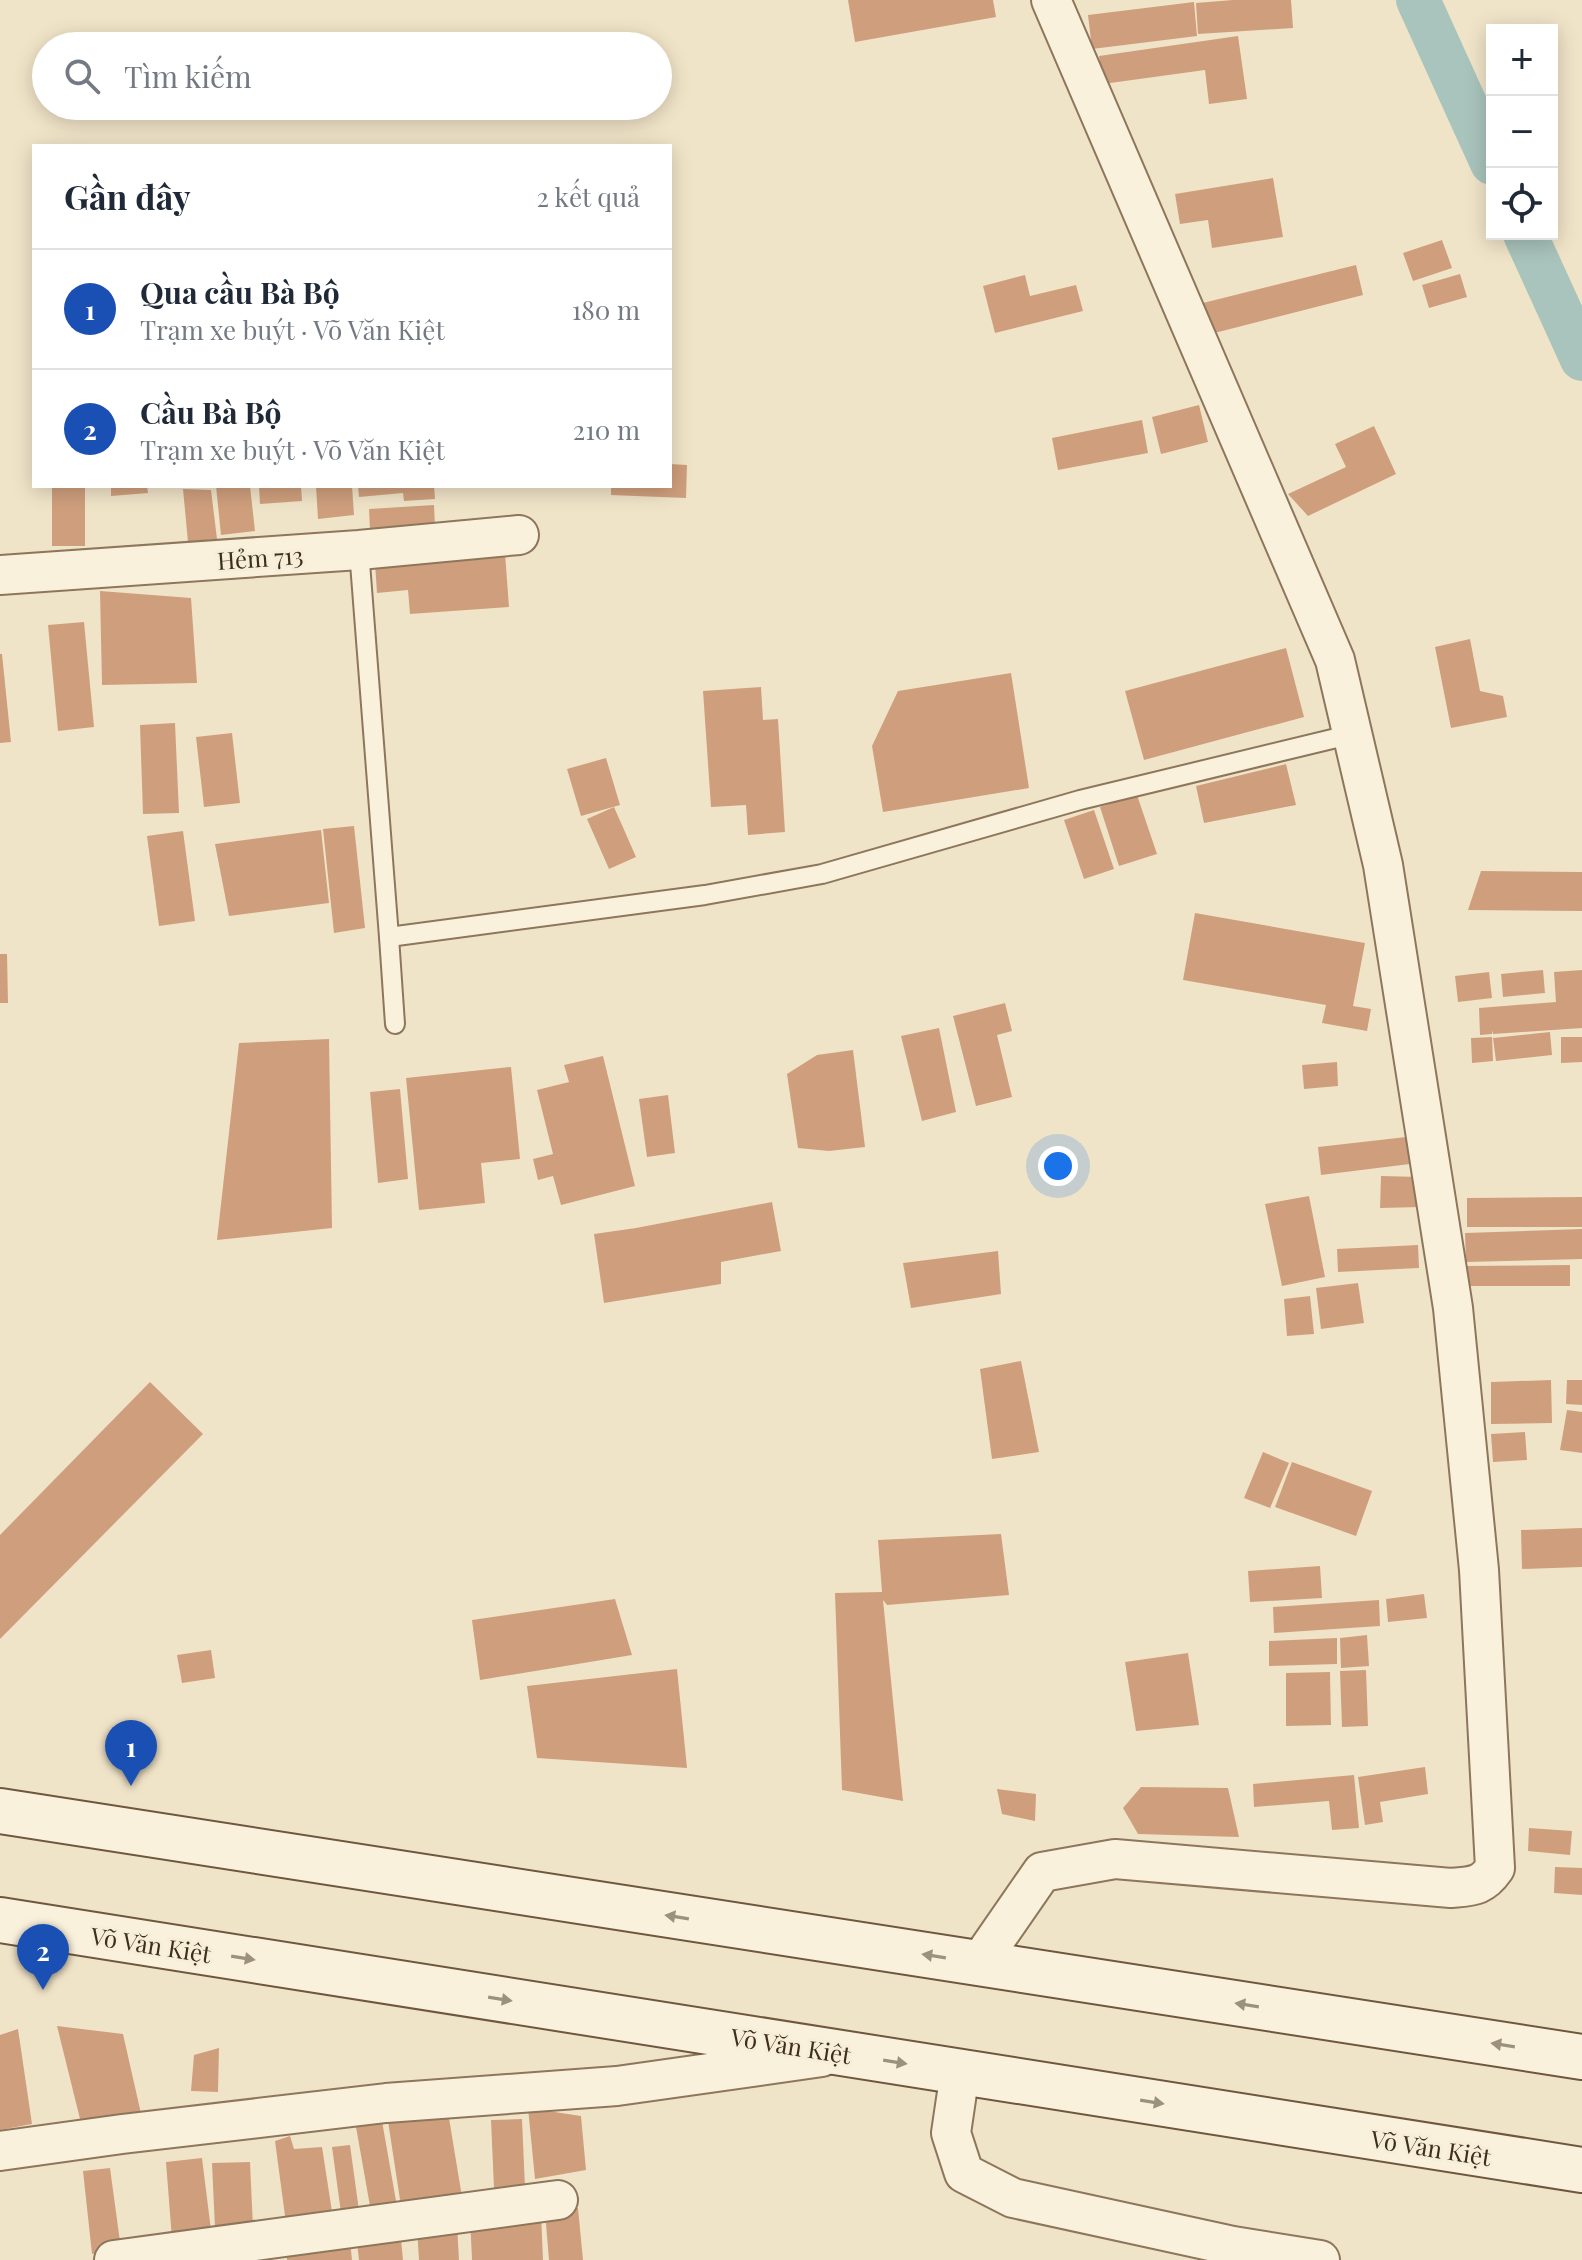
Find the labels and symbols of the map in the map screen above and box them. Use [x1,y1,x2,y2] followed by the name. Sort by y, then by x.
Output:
[216,538,304,576] street label: Hẻm 713
[1038,1146,1078,1186] your location
[105,1720,157,1786] pin: 1
[665,1910,690,1922] one-way arrow
[88,1919,214,1969] street label: Võ Văn Kiệt
[17,1924,69,1990] pin: 2
[921,1950,946,1962] one-way arrow
[231,1952,256,1965] one-way arrow
[488,1993,513,2006] one-way arrow
[1234,1998,1259,2011] one-way arrow
[728,2020,854,2070] street label: Võ Văn Kiệt
[1491,2038,1516,2051] one-way arrow
[883,2056,908,2068] one-way arrow
[1139,2097,1164,2109] one-way arrow
[1368,2122,1494,2172] street label: Võ Văn Kiệt

